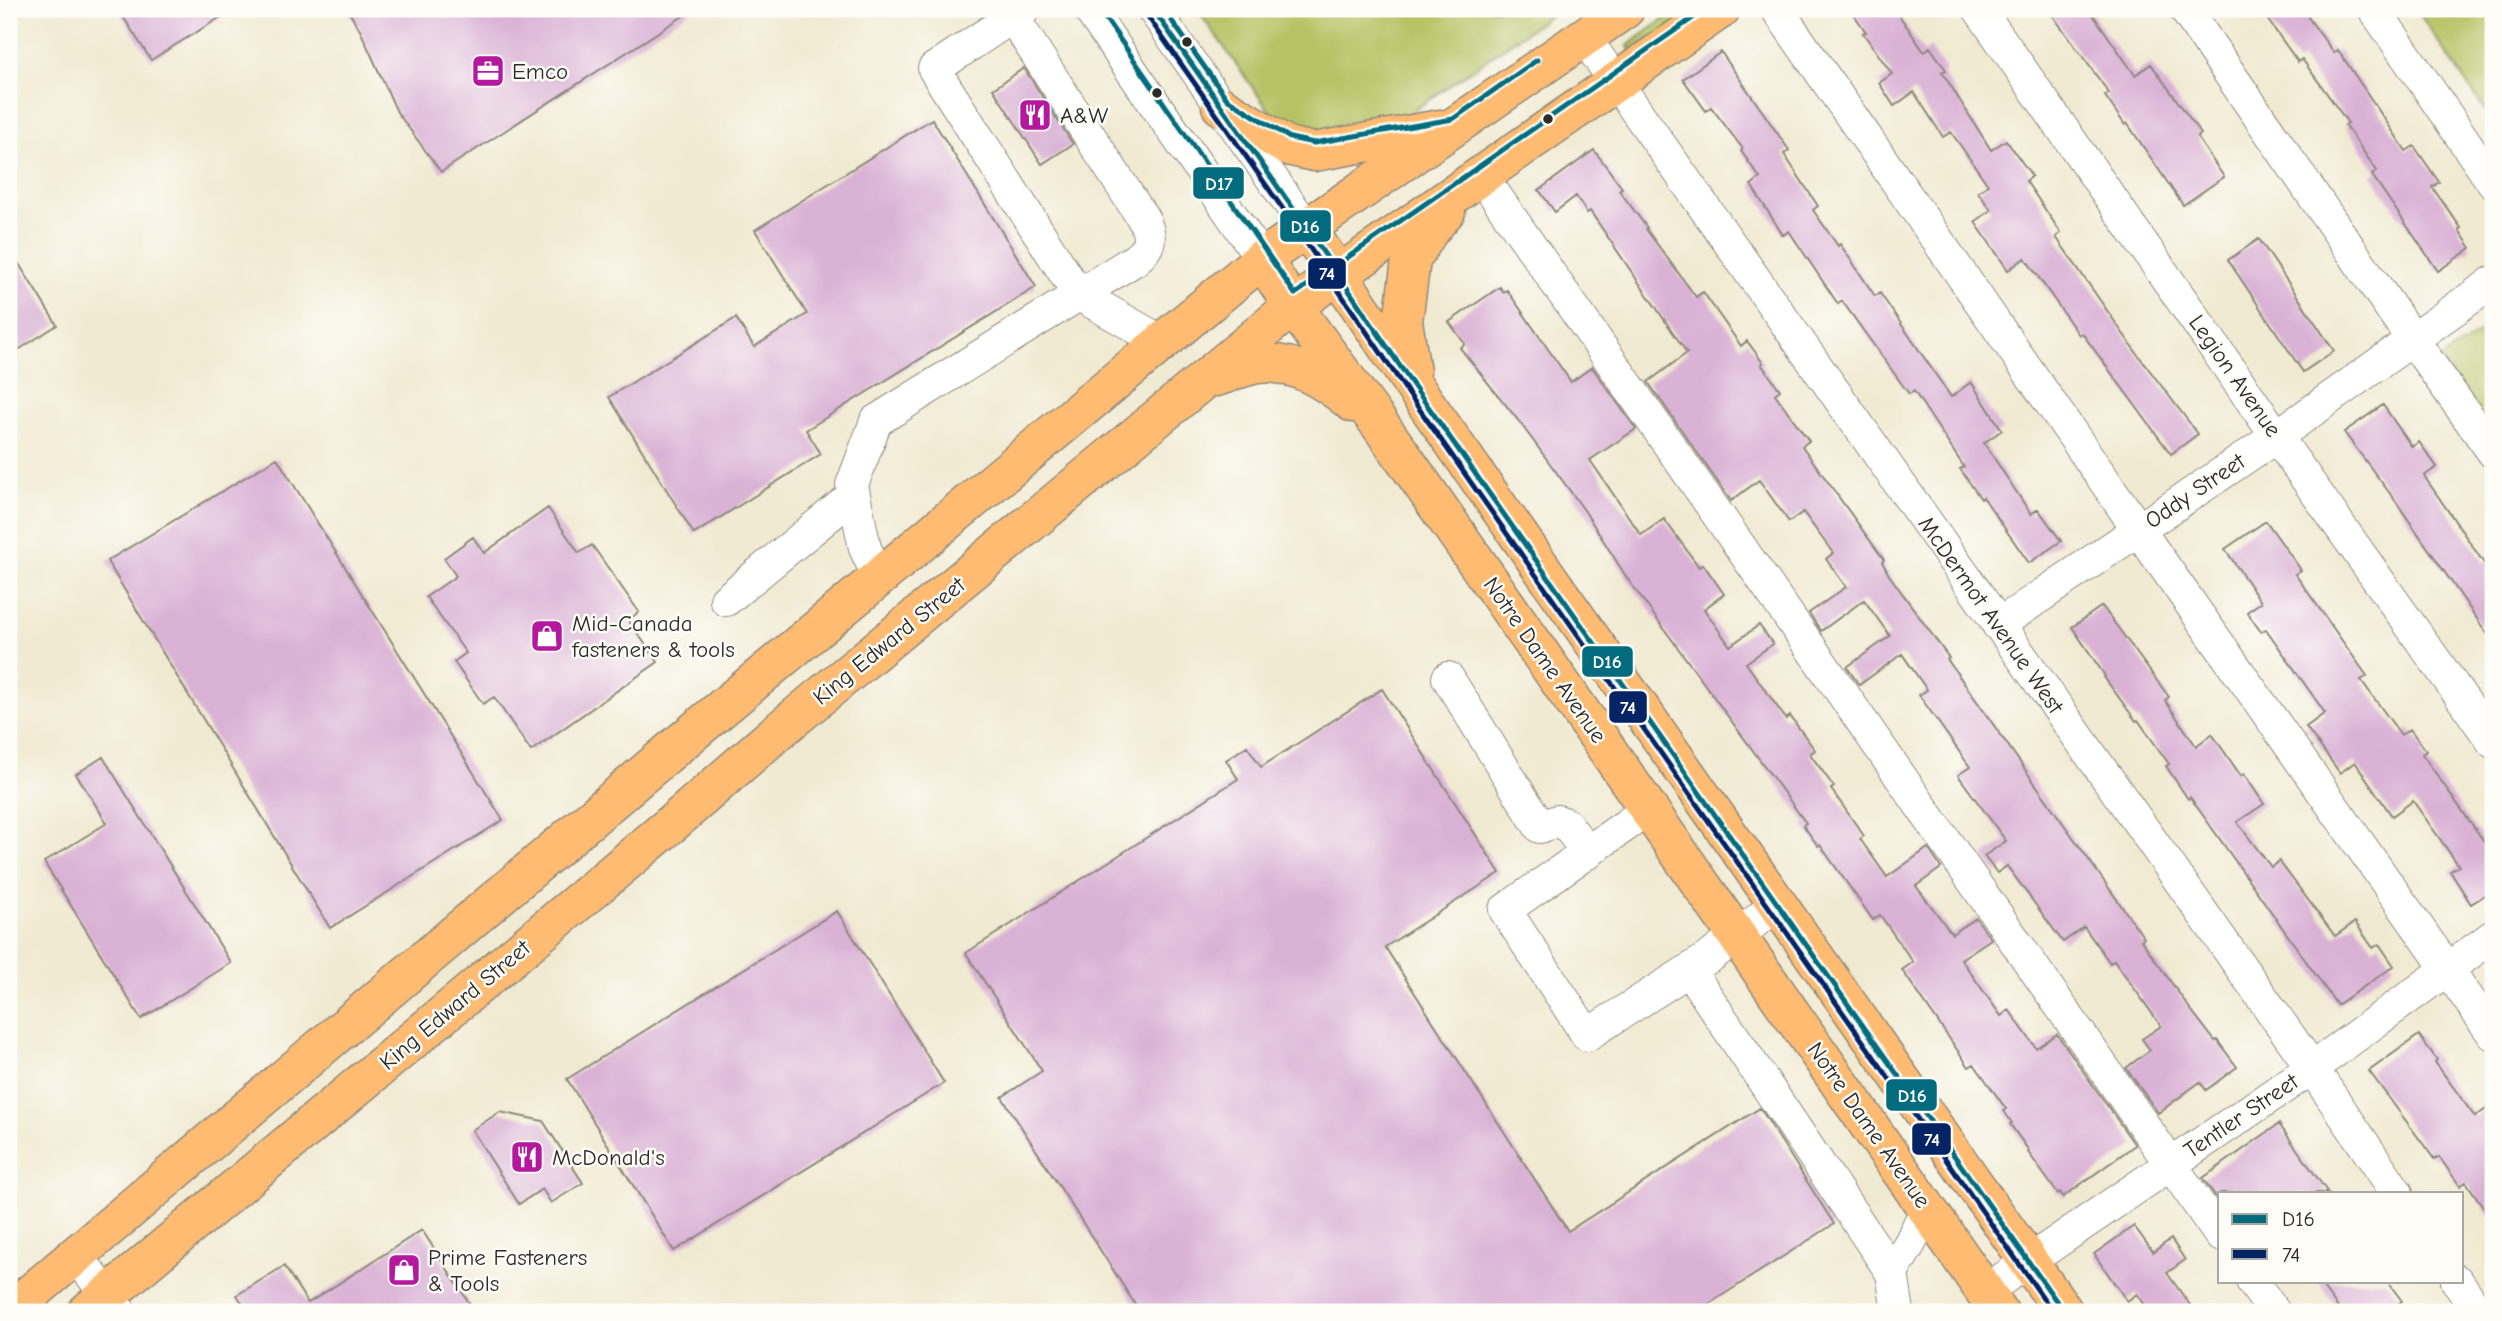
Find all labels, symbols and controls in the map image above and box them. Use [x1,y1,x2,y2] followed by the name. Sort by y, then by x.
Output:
[1180,35,1194,49] unlabelled marker
[469,52,507,90] office icon: Emco
[512,58,568,85] place label: Emco
[1150,86,1164,100] unlabelled marker
[1016,96,1054,134] restaurant icon: A&W
[1060,102,1108,129] place label: A&W
[1541,112,1555,126] unlabelled marker
[1192,166,1245,200] line badge: D17
[1205,173,1233,195] text: D17
[1279,209,1332,243] line badge: D16
[1290,216,1320,238] text: D16
[1307,257,1347,290] line badge: 74
[1319,263,1335,285] text: 74
[2183,310,2287,442] street label: Legion Avenue
[2140,447,2251,534] street label: Oddy Street
[1913,511,2070,720] street label: McDermot Avenue West
[808,571,972,711] street label: King Edward Street
[1478,572,1612,748] street label: Notre Dame Avenue
[571,610,735,663] place label: Mid-Canada fasteners & tools
[528,617,566,655] shop icon: Mid-Canada fasteners & tools
[1581,645,1634,678] line badge: D16
[1592,651,1622,673] text: D16
[1608,690,1648,724] line badge: 74
[1620,697,1636,719] text: 74
[374,933,537,1076] street label: King Edward Street
[1802,1037,1936,1213] street label: Notre Dame Avenue
[2179,1067,2304,1164] street label: Tentler Street
[1885,1078,1938,1112] line badge: D16
[1897,1085,1927,1107] text: D16
[1911,1122,1952,1156] line badge: 74
[1924,1129,1940,1151] text: 74
[508,1138,546,1176] restaurant icon: McDonald's
[552,1144,665,1171] place label: McDonald's
[2218,1192,2464,1282] legend
[2282,1207,2315,1231] text: D16
[2282,1243,2300,1267] text: 74
[428,1244,587,1297] place label: Prime Fasteners & Tools
[385,1251,423,1289] shop icon: Prime Fasteners & Tools

